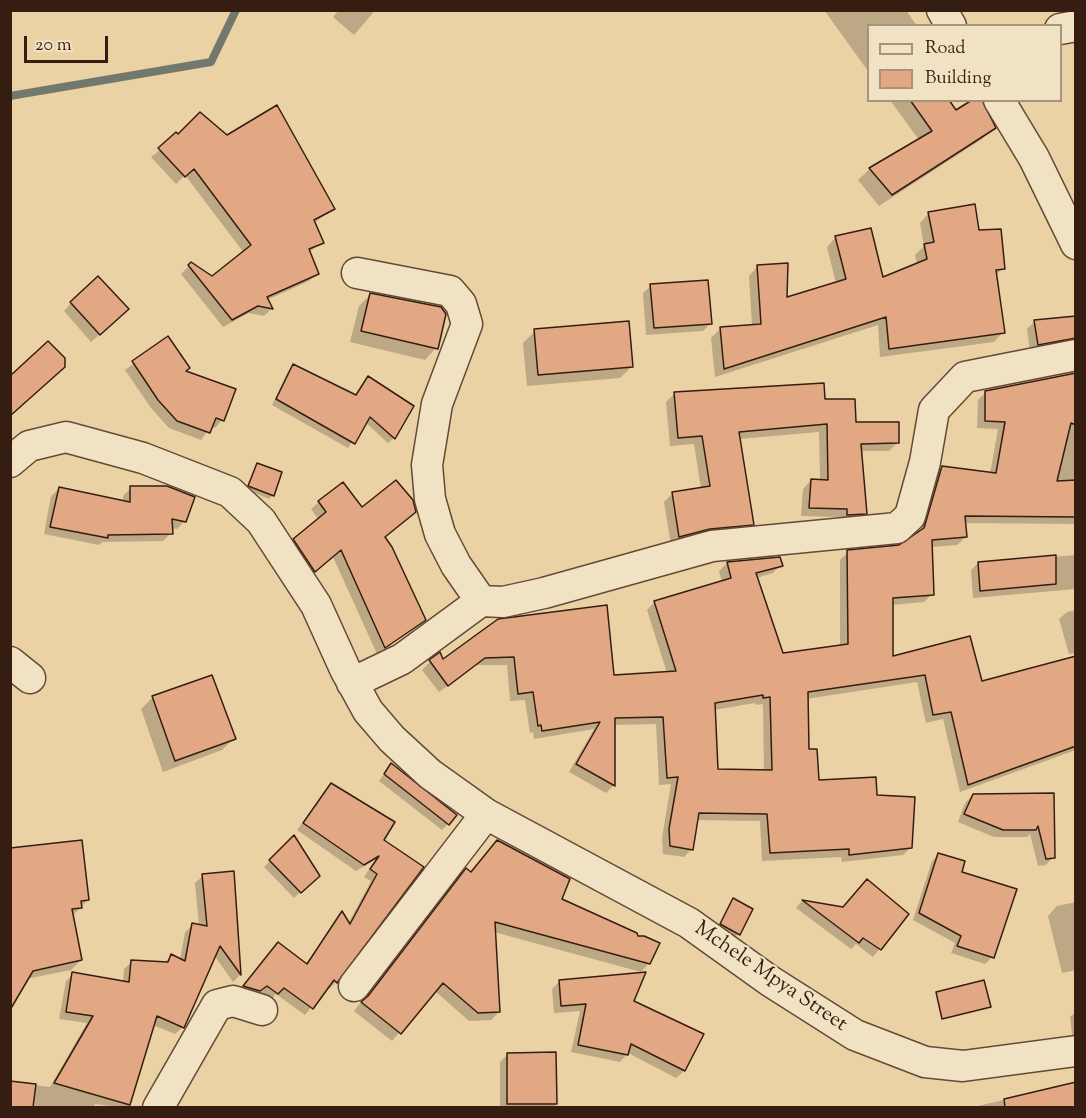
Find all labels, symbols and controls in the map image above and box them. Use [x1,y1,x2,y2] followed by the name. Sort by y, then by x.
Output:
[27,24,111,62] scale bar
[867,24,1062,102] legend
[35,33,72,59] text: 20 m
[925,36,965,62] text: Road
[925,66,991,92] text: Building
[689,917,851,1039] street label: Mchele Mpya Street

